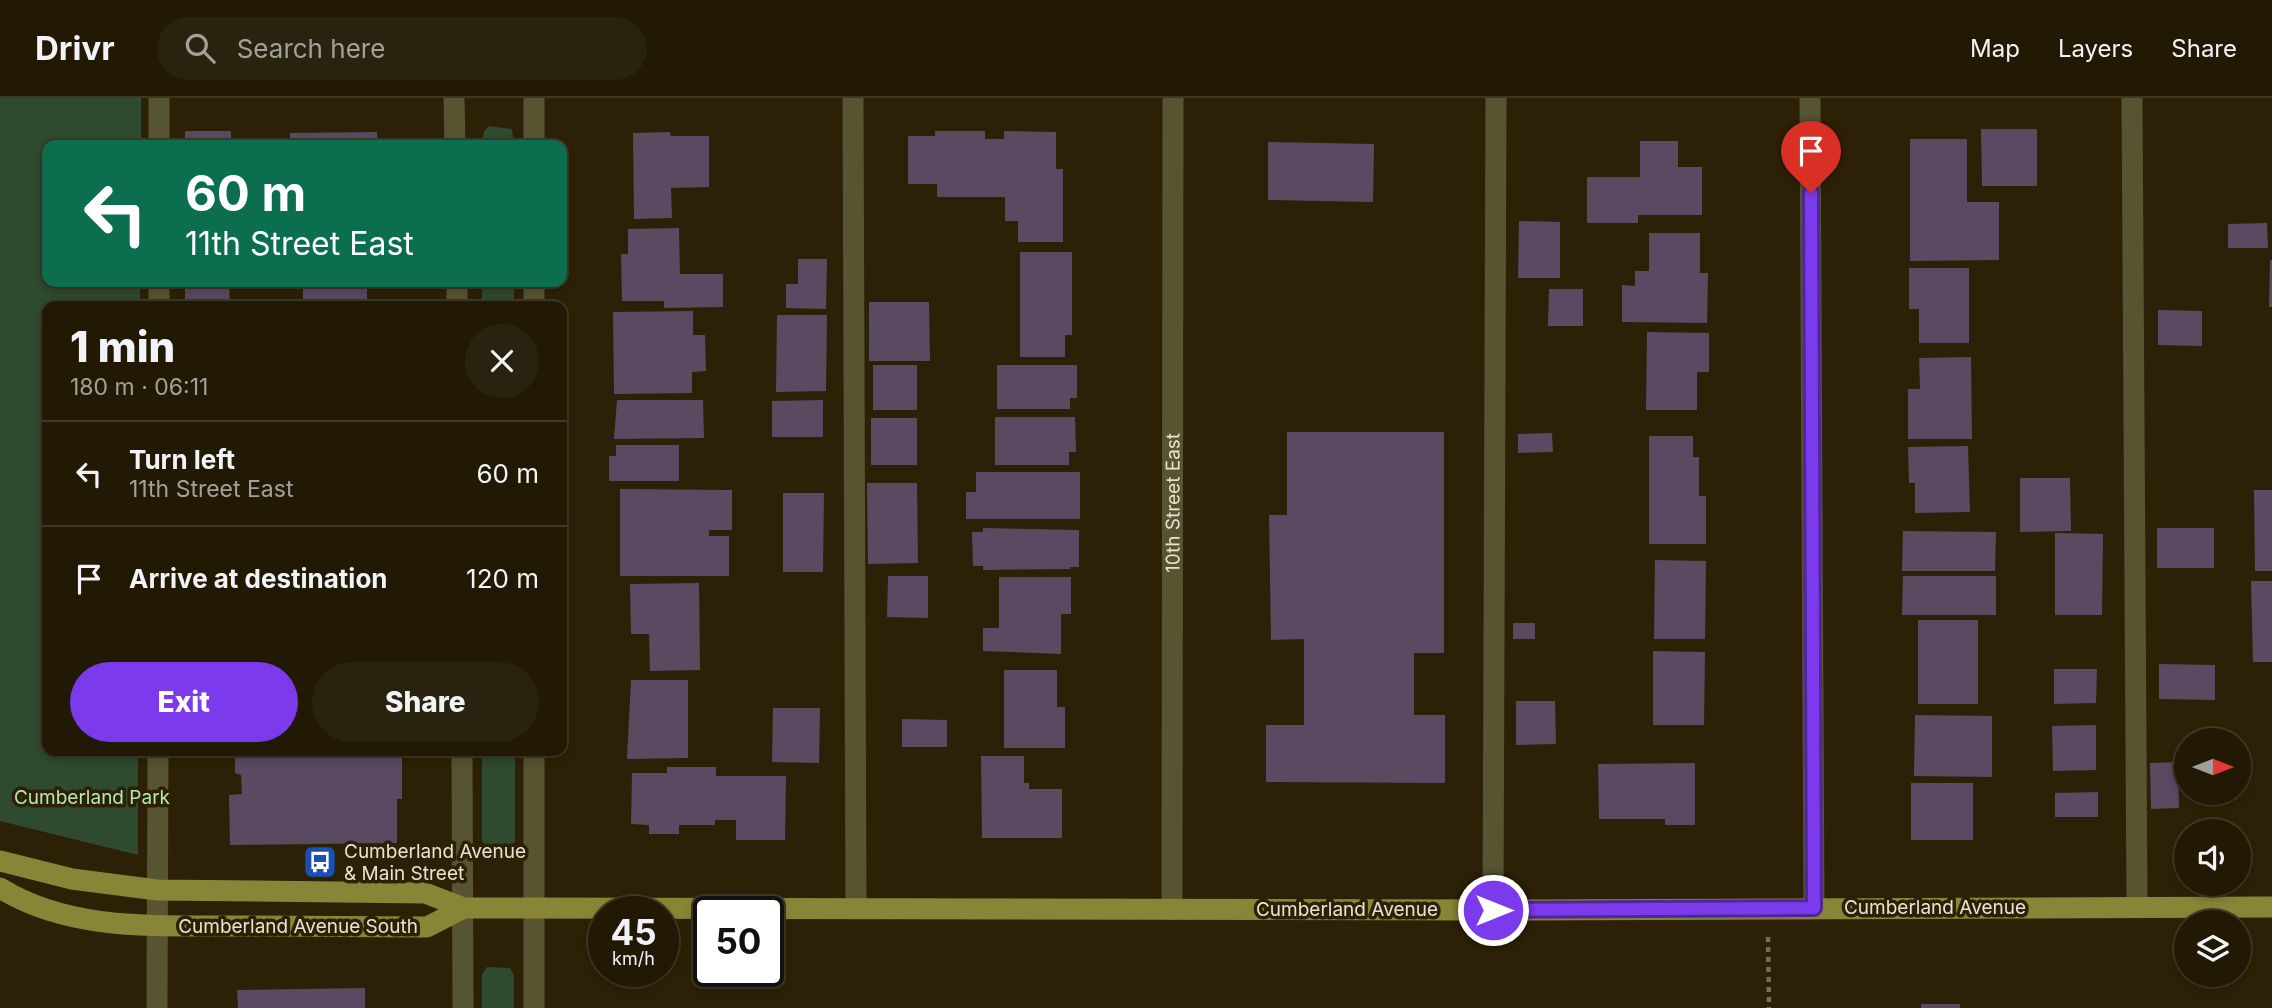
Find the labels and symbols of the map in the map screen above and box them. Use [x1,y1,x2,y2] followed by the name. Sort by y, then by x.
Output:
[1781,121,1841,193] pin
[1161,433,1185,573] street label: 10th Street East
[2174,728,2250,805] north arrow
[14,786,171,809] park label: Cumberland Park
[344,840,526,885] place label: Cumberland Avenue & Main Street
[301,843,339,881] bus stop icon: Cumberland Avenue & Main Street
[1456,873,1530,947] position arrow
[693,896,784,987] speed limit sign: 50
[1844,896,2026,919] street label: Cumberland Avenue
[1256,898,1438,921] street label: Cumberland Avenue
[178,915,418,938] street label: Cumberland Avenue South

